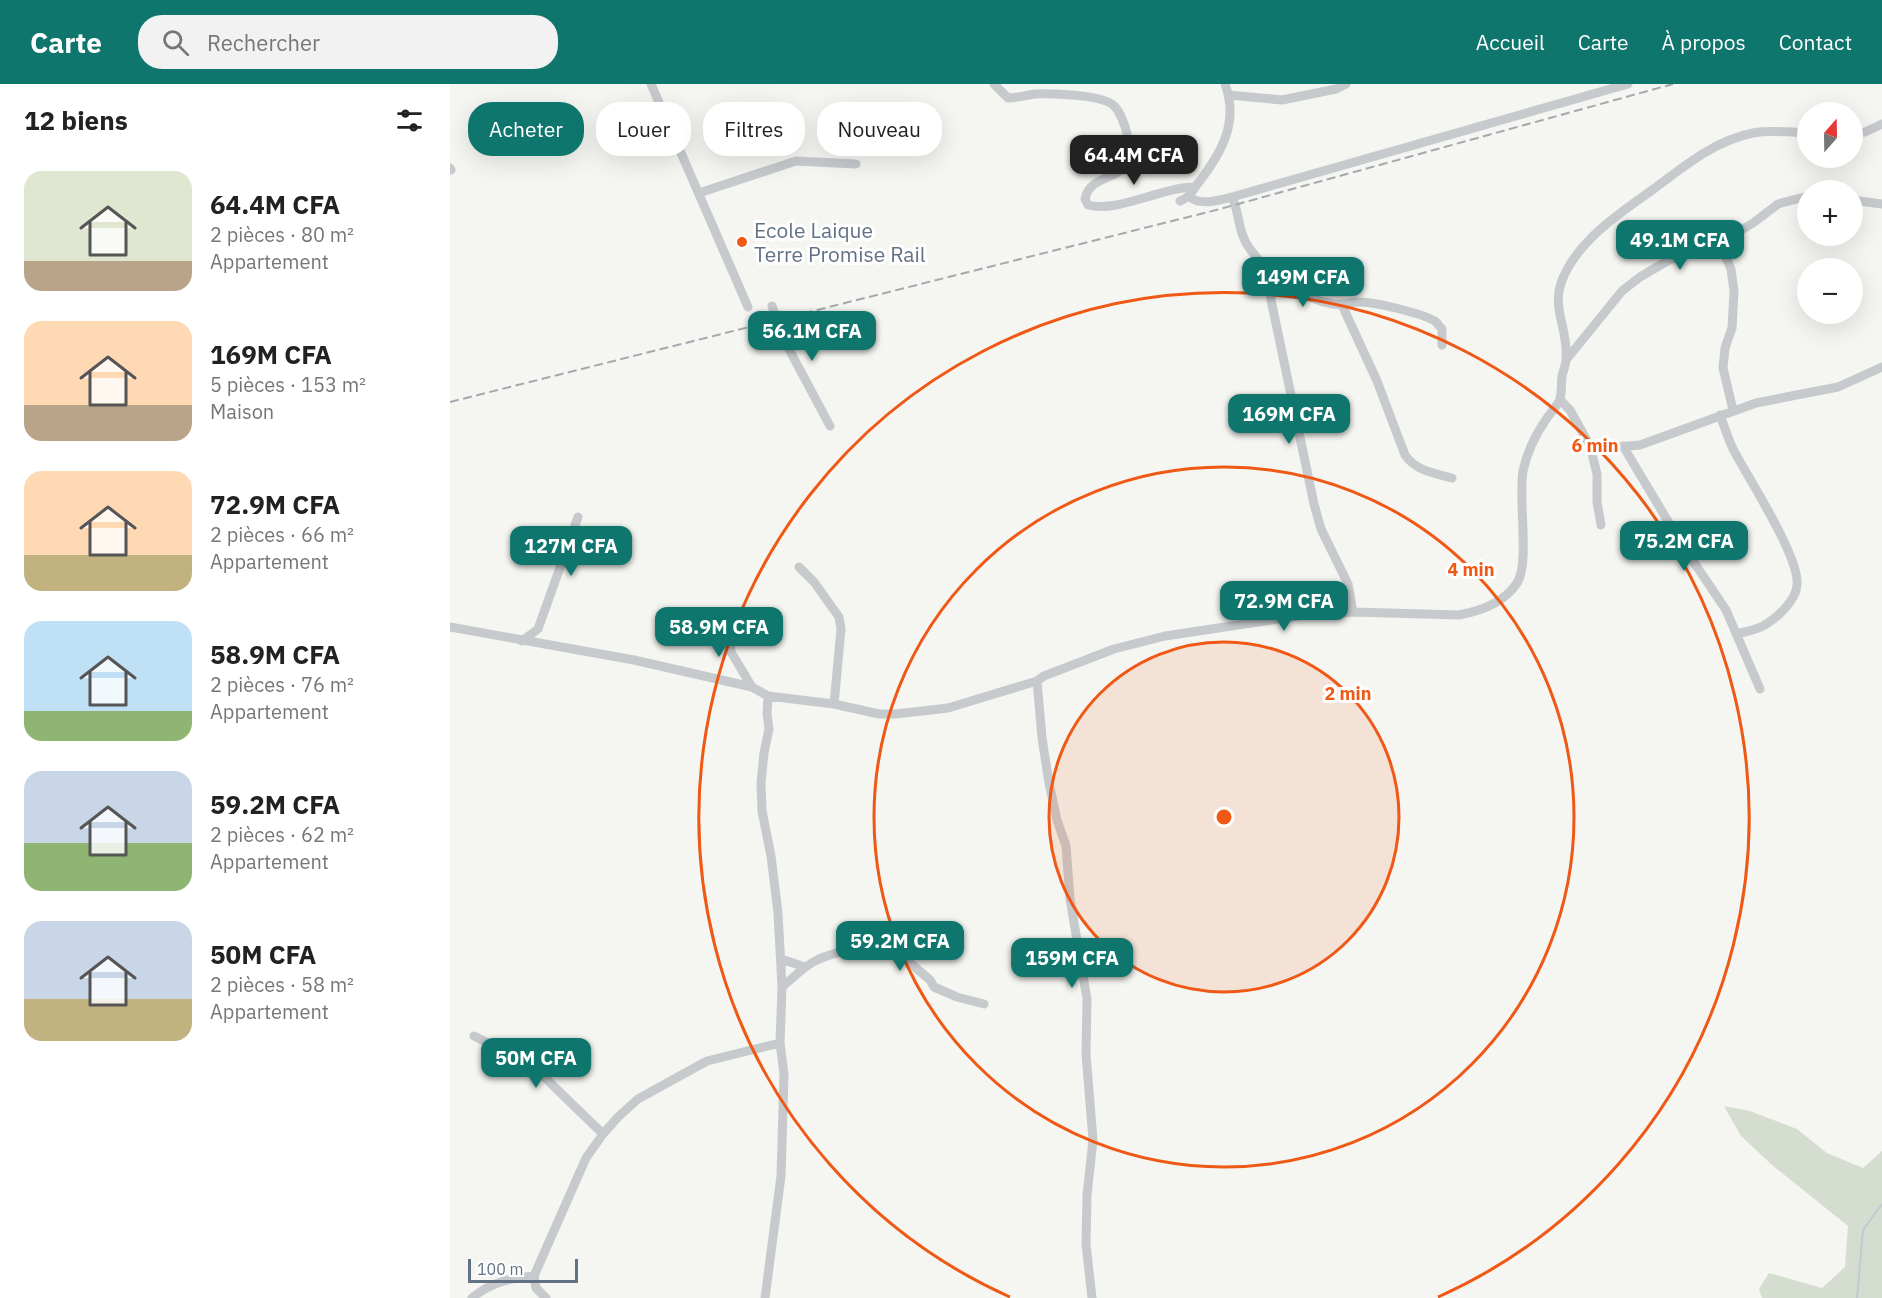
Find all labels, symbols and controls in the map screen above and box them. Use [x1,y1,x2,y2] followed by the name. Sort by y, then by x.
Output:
[138,15,558,69] search box
[30,24,102,61] text: Carte
[159,26,192,59] icon: search
[207,28,320,57] text: Rechercher
[1476,28,1545,56] text: Accueil
[1578,28,1629,56] text: Carte
[1662,28,1746,56] text: À propos
[1779,28,1852,56] text: Contact
[468,102,584,156] chip: Acheter
[596,102,691,156] chip: Louer
[703,102,805,156] chip: Filtres
[817,102,942,156] chip: Nouveau
[1797,102,1863,168] north arrow
[1797,102,1863,324] map controls
[24,103,128,137] text: 12 biens
[393,104,426,137] icon: filters
[1065,135,1203,186] pin: 64.4M CFA
[1084,141,1184,168] text: 64.4M CFA
[1797,180,1863,246] button: +
[210,187,340,221] text: 64.4M CFA
[72,195,144,267] icon: home
[754,216,926,268] place label: Ecole Laique Terre Promise Rail
[1611,220,1749,271] pin: 49.1M CFA
[210,221,354,248] text: 2 pièces · 80 m²
[1630,226,1730,253] text: 49.1M CFA
[735,235,749,249] marker: Ecole Laique Terre Promise Rail
[210,248,329,275] text: Appartement
[1241,257,1365,308] pin: 149M CFA
[1797,258,1863,324] button: −
[1256,263,1350,290] text: 149M CFA
[743,311,881,362] pin: 56.1M CFA
[762,317,862,344] text: 56.1M CFA
[210,337,332,371] text: 169M CFA
[72,345,144,417] icon: home
[210,371,366,398] text: 5 pièces · 153 m²
[1227,394,1351,445] pin: 169M CFA
[210,398,274,425] text: Maison
[1242,400,1336,427] text: 169M CFA
[1571,434,1619,457] text: 6 min
[210,487,340,521] text: 72.9M CFA
[72,495,144,567] icon: home
[210,521,354,548] text: 2 pièces · 66 m²
[1615,521,1753,572] pin: 75.2M CFA
[509,526,633,577] pin: 127M CFA
[1634,527,1734,554] text: 75.2M CFA
[524,532,618,559] text: 127M CFA
[210,548,329,575] text: Appartement
[1447,558,1495,581] text: 4 min
[1215,581,1353,632] pin: 72.9M CFA
[1234,587,1334,614] text: 72.9M CFA
[650,607,788,658] pin: 58.9M CFA
[669,613,769,640] text: 58.9M CFA
[210,637,340,671] text: 58.9M CFA
[72,645,144,717] icon: home
[210,671,354,698] text: 2 pièces · 76 m²
[1324,682,1372,705] text: 2 min
[210,698,329,725] text: Appartement
[210,787,340,821] text: 59.2M CFA
[72,795,144,867] icon: home
[1214,807,1234,827] centre of rings
[210,821,354,848] text: 2 pièces · 62 m²
[210,848,329,875] text: Appartement
[831,921,969,972] pin: 59.2M CFA
[850,927,950,954] text: 59.2M CFA
[210,937,316,971] text: 50M CFA
[1010,938,1134,989] pin: 159M CFA
[1025,944,1119,971] text: 159M CFA
[72,945,144,1017] icon: home
[210,971,354,998] text: 2 pièces · 58 m²
[210,998,329,1025] text: Appartement
[481,1038,591,1089] pin: 50M CFA
[495,1044,577,1071] text: 50M CFA
[468,1256,578,1284] scale bar
[477,1259,524,1279] text: 100 m

